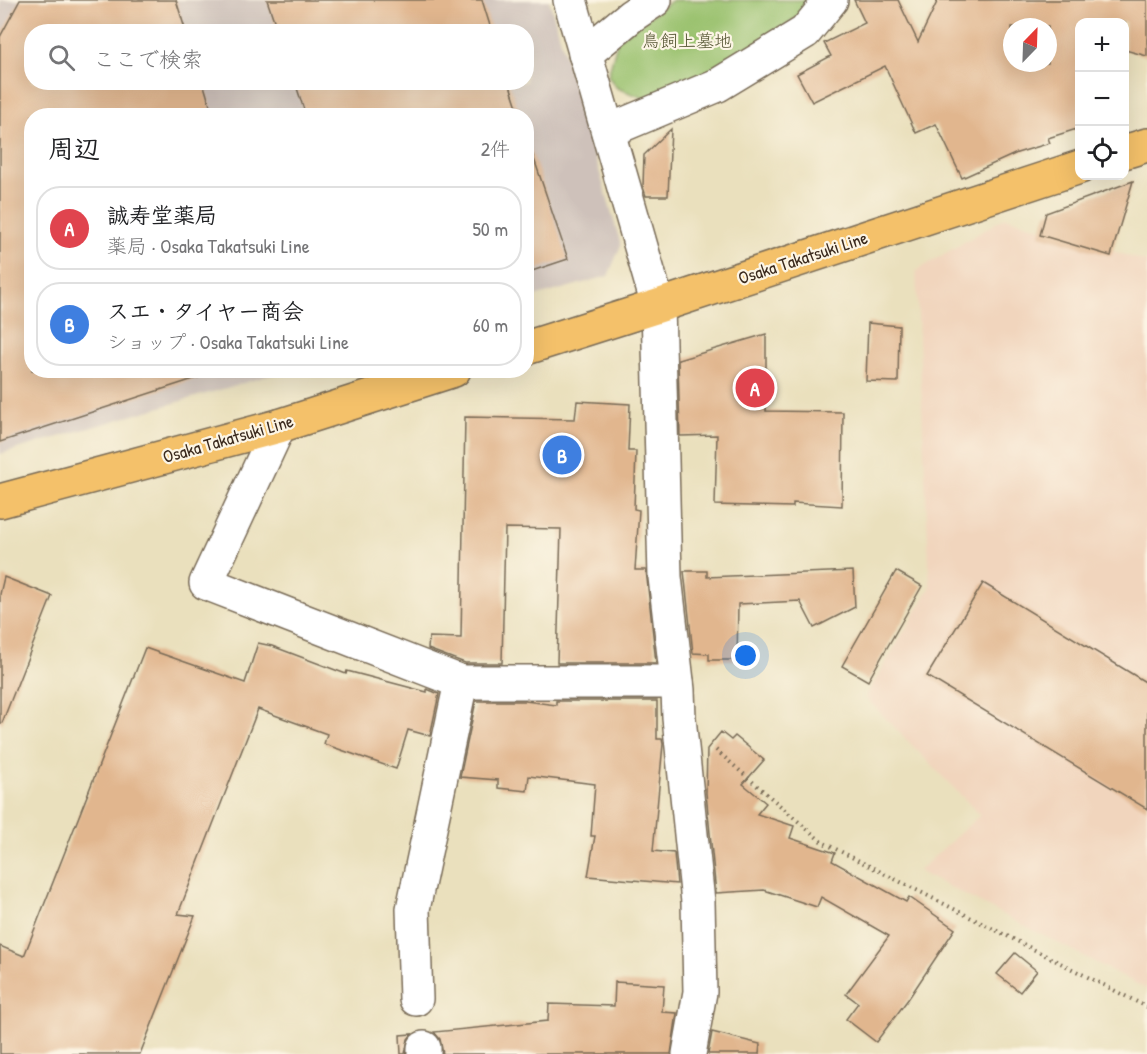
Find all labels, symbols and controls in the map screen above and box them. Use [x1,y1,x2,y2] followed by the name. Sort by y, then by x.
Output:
[1003,18,1057,72] north arrow
[1075,18,1129,180] map controls
[1075,18,1129,72] button: +
[24,24,534,90] search box
[642,28,732,53] park label: 鳥飼上墓地
[45,41,78,74] icon: search
[93,44,203,74] text: ここで検索
[1075,72,1129,126] button: −
[1075,126,1129,180] button: locate
[48,131,100,166] text: 周辺
[481,135,510,162] text: 2件
[107,200,217,230] text: 誠寿堂薬局
[65,215,74,242] text: A
[472,215,508,242] text: 50 m
[735,225,871,290] street label: Osaka Takatsuki Line
[107,232,310,259] text: 薬局 · Osaka Takatsuki Line
[107,296,304,326] text: スエ・タイヤー商会
[64,311,75,338] text: B
[473,311,508,338] text: 60 m
[107,328,349,355] text: ショップ · Osaka Takatsuki Line
[736,366,774,410] pin: A
[160,408,296,469] street label: Osaka Takatsuki Line
[542,432,582,478] pin: B
[731,641,760,670] your location

